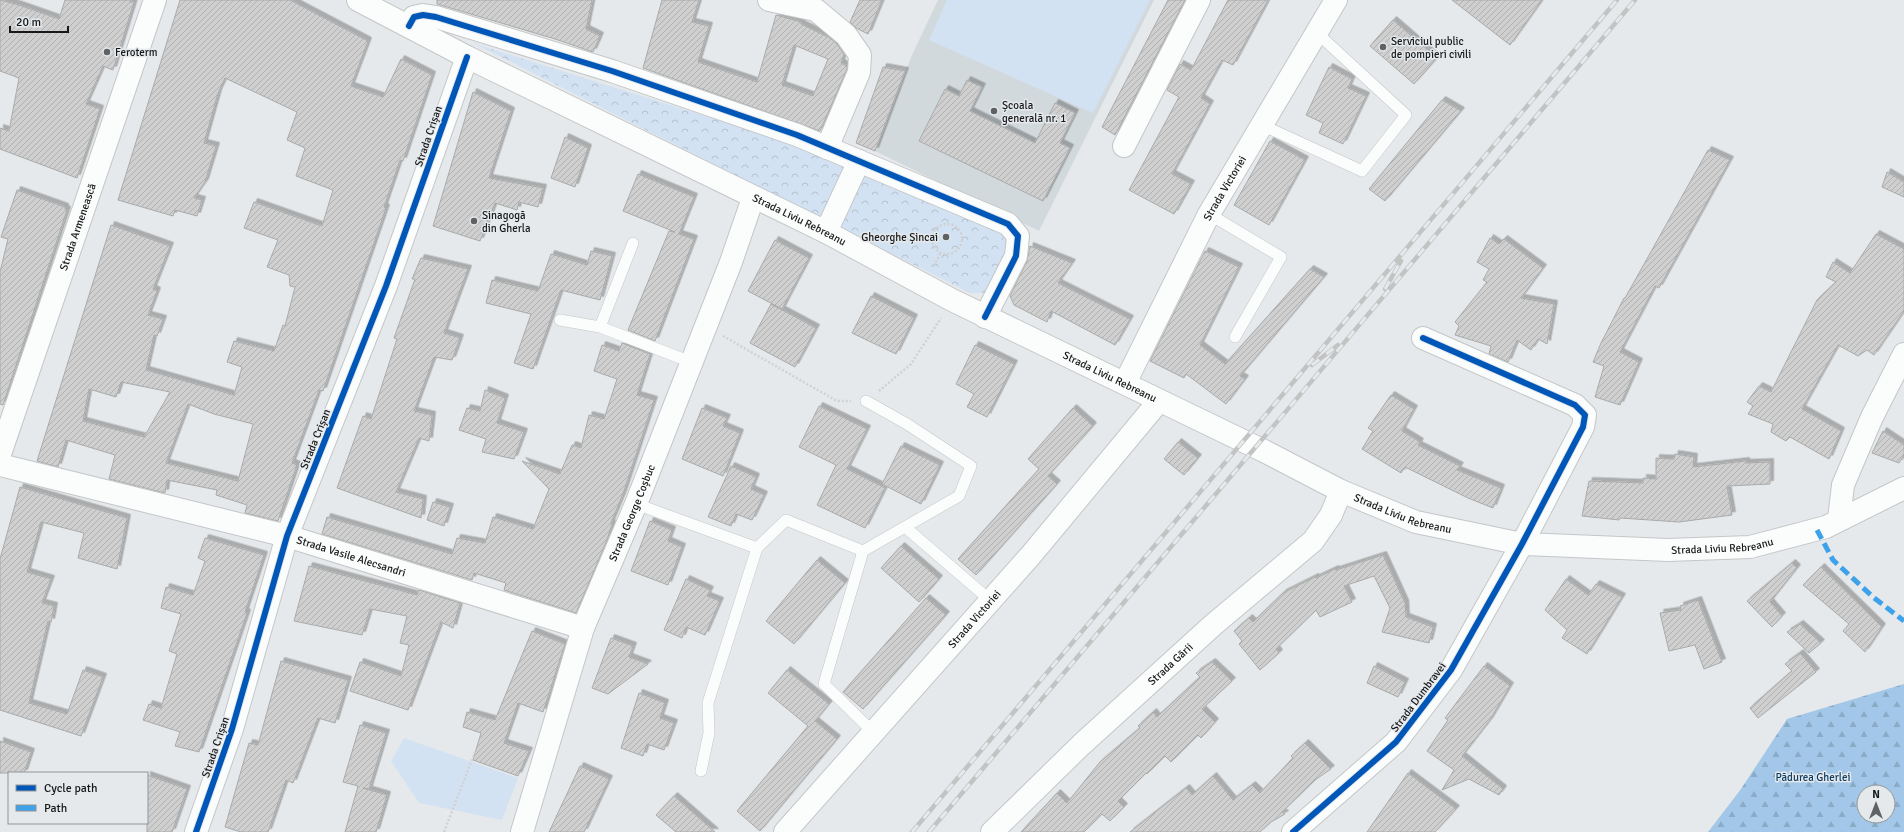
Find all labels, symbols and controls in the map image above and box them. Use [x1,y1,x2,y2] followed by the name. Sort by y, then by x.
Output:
[10,8,68,34] scale bar
[16,15,41,30] text: 20 m
[1391,35,1471,61] place label: Serviciul public de pompieri civili
[1378,42,1388,52] marker: Serviciul public de pompieri civili
[115,46,158,59] place label: Feroterm
[102,47,112,57] marker: Feroterm
[1002,99,1066,125] place label: Școala generală nr. 1
[412,104,445,168] street label: Strada Crișan
[989,106,999,116] marker: Școala generală nr. 1
[1201,153,1249,223] street label: Strada Victoriei
[57,181,99,272] street label: Strada Armenească
[750,191,848,249] street label: Strada Liviu Rebreanu
[482,209,531,235] place label: Sinagogă din Gherla
[469,216,479,226] marker: Sinagogă din Gherla
[861,231,938,244] place label: Gheorghe Șincai
[941,232,951,242] marker: Gheorghe Șincai
[1061,349,1159,405] street label: Strada Liviu Rebreanu
[298,407,333,471] street label: Strada Crișan
[606,463,658,563] street label: Strada George Coșbuc
[1352,491,1453,536] street label: Strada Liviu Rebreanu
[295,533,407,580] street label: Strada Vasile Alecsandri
[1671,535,1775,557] street label: Strada Liviu Rebreanu
[946,588,1004,651] street label: Strada Victoriei
[1145,641,1196,688] street label: Strada Gării
[1388,660,1449,735] street label: Strada Dumbravei
[199,715,232,779] street label: Strada Crișan
[1776,771,1850,784] park label: Pădurea Gherlei
[8,772,148,824] legend
[44,781,97,796] text: Cycle path
[1856,784,1896,824] north arrow
[1872,788,1880,801] text: N
[44,801,67,816] text: Path

